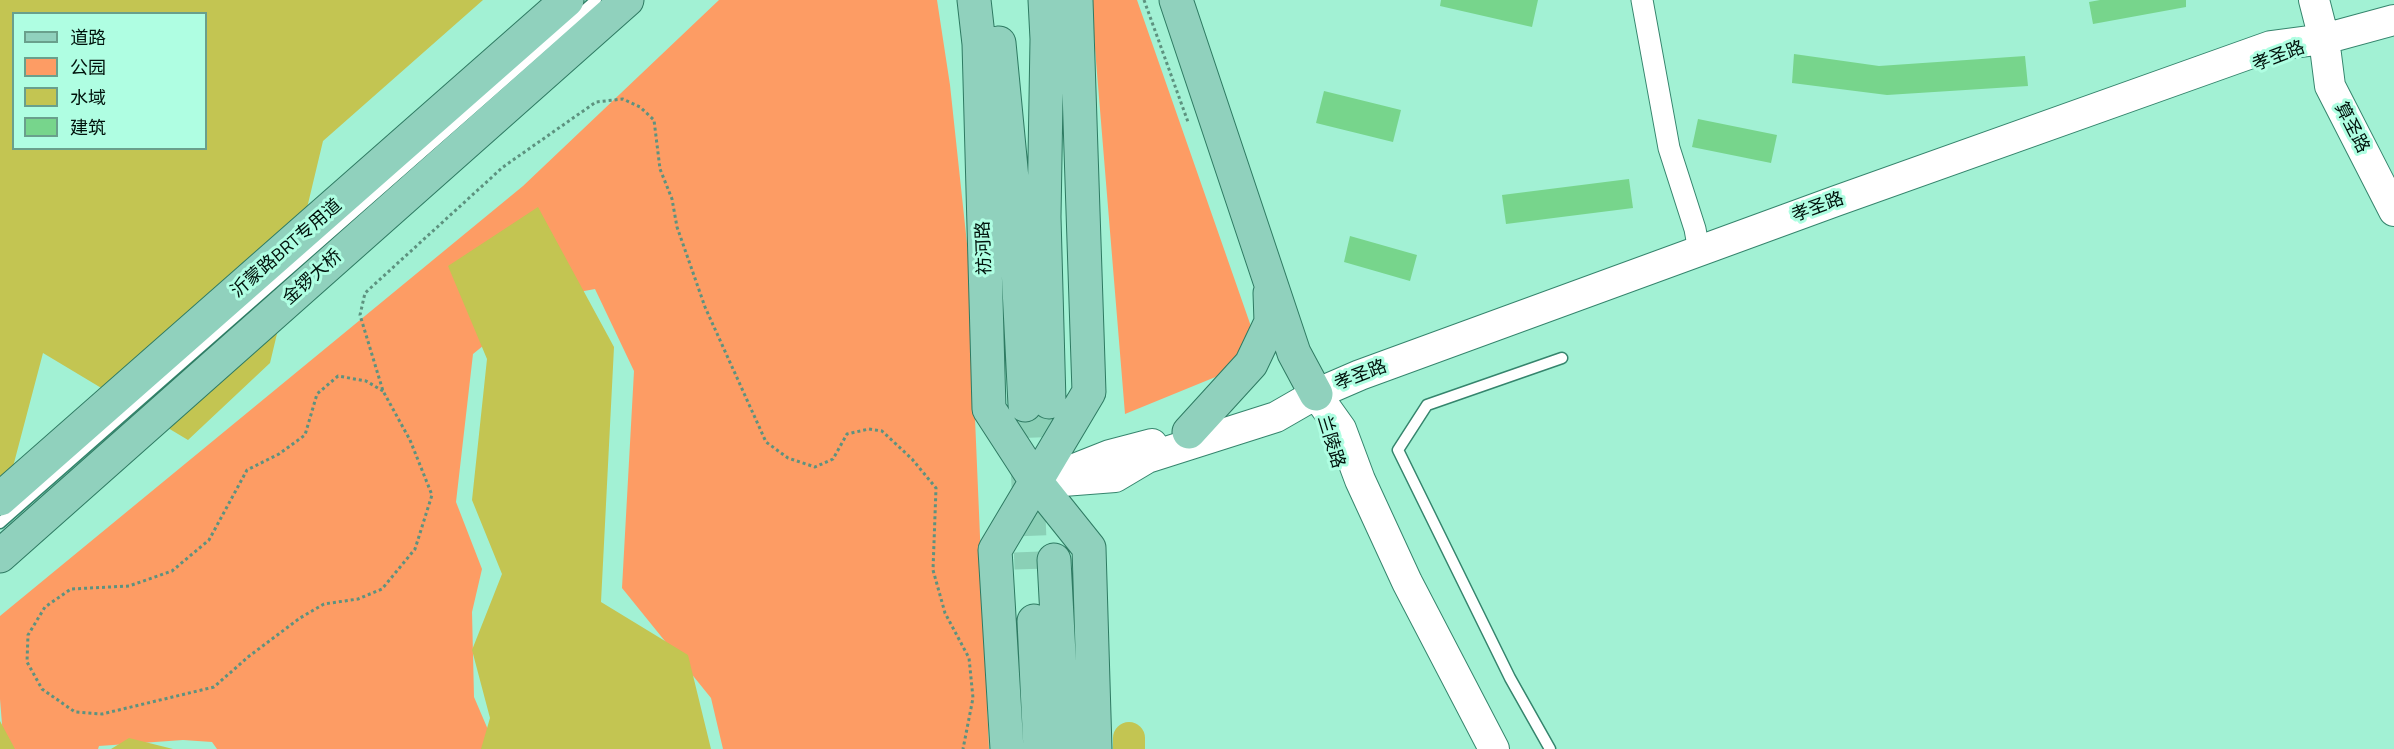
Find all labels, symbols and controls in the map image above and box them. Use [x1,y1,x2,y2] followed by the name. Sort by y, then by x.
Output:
[12,12,207,150] legend
[70,24,106,51] text: 道路
[2250,37,2308,77] street label: 孝圣路
[70,54,106,81] text: 公园
[70,84,106,111] text: 水域
[2329,99,2373,157] street label: 算圣路
[70,114,106,141] text: 建筑
[1789,189,1847,227] street label: 孝圣路
[227,195,347,303] street label: 沂蒙路BRT专用道
[973,221,997,275] street label: 祊河路
[279,246,347,310] street label: 金锣大桥
[1332,356,1390,396] street label: 孝圣路
[1312,413,1348,471] street label: 兰陵路

